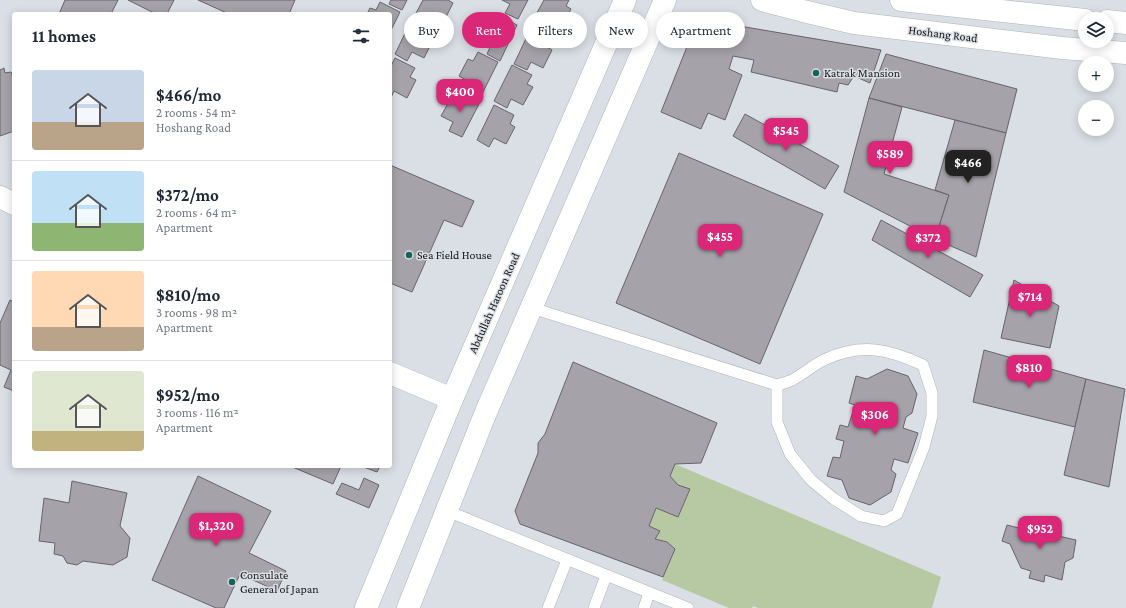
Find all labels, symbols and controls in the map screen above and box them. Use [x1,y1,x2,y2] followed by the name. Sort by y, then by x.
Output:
[404,12,454,48] chip: Buy
[462,12,515,48] chip: Rent
[523,12,587,48] chip: Filters
[595,12,648,48] chip: New
[656,12,745,48] chip: Apartment
[1078,12,1114,136] map controls
[1078,12,1114,48] button: layers
[908,23,979,45] street label: Hoshang Road
[350,25,372,47] icon: filters
[32,27,96,46] text: 11 homes
[1078,56,1114,92] button: +
[824,66,901,80] place label: Katrak Mansion
[811,68,821,78] marker: Katrak Mansion
[436,79,484,113] pin: $400
[445,84,475,99] text: $400
[64,86,112,134] icon: home
[156,86,221,105] text: $466/mo
[1078,100,1114,136] button: −
[156,105,236,120] text: 2 rooms · 54 m²
[762,118,810,152] pin: $545
[156,120,231,135] text: Hoshang Road
[773,123,799,138] text: $545
[866,141,914,175] pin: $589
[876,146,904,161] text: $589
[944,150,992,184] pin: $466
[954,155,982,170] text: $466
[156,186,219,205] text: $372/mo
[64,187,112,235] icon: home
[156,205,237,220] text: 2 rooms · 64 m²
[156,220,213,235] text: Apartment
[696,224,744,258] pin: $455
[904,225,952,259] pin: $372
[707,229,733,244] text: $455
[915,230,941,245] text: $372
[417,248,492,262] place label: Sea Field House
[404,250,414,260] marker: Sea Field House
[466,250,523,355] street label: Abdullah Haroon Road
[1006,284,1054,318] pin: $714
[156,286,220,305] text: $810/mo
[64,287,112,335] icon: home
[1018,289,1042,304] text: $714
[156,305,237,320] text: 3 rooms · 98 m²
[156,320,213,335] text: Apartment
[1005,355,1053,389] pin: $810
[1016,360,1042,375] text: $810
[156,386,220,405] text: $952/mo
[64,387,112,435] icon: home
[851,402,899,436] pin: $306
[156,405,239,420] text: 3 rooms · 116 m²
[861,407,889,422] text: $306
[156,420,213,435] text: Apartment
[183,513,249,547] pin: $1,320
[1016,516,1064,550] pin: $952
[198,518,234,533] text: $1,320
[1027,521,1053,536] text: $952
[240,568,319,596] place label: Consulate General of Japan
[227,577,237,587] marker: Consulate General of Japan

